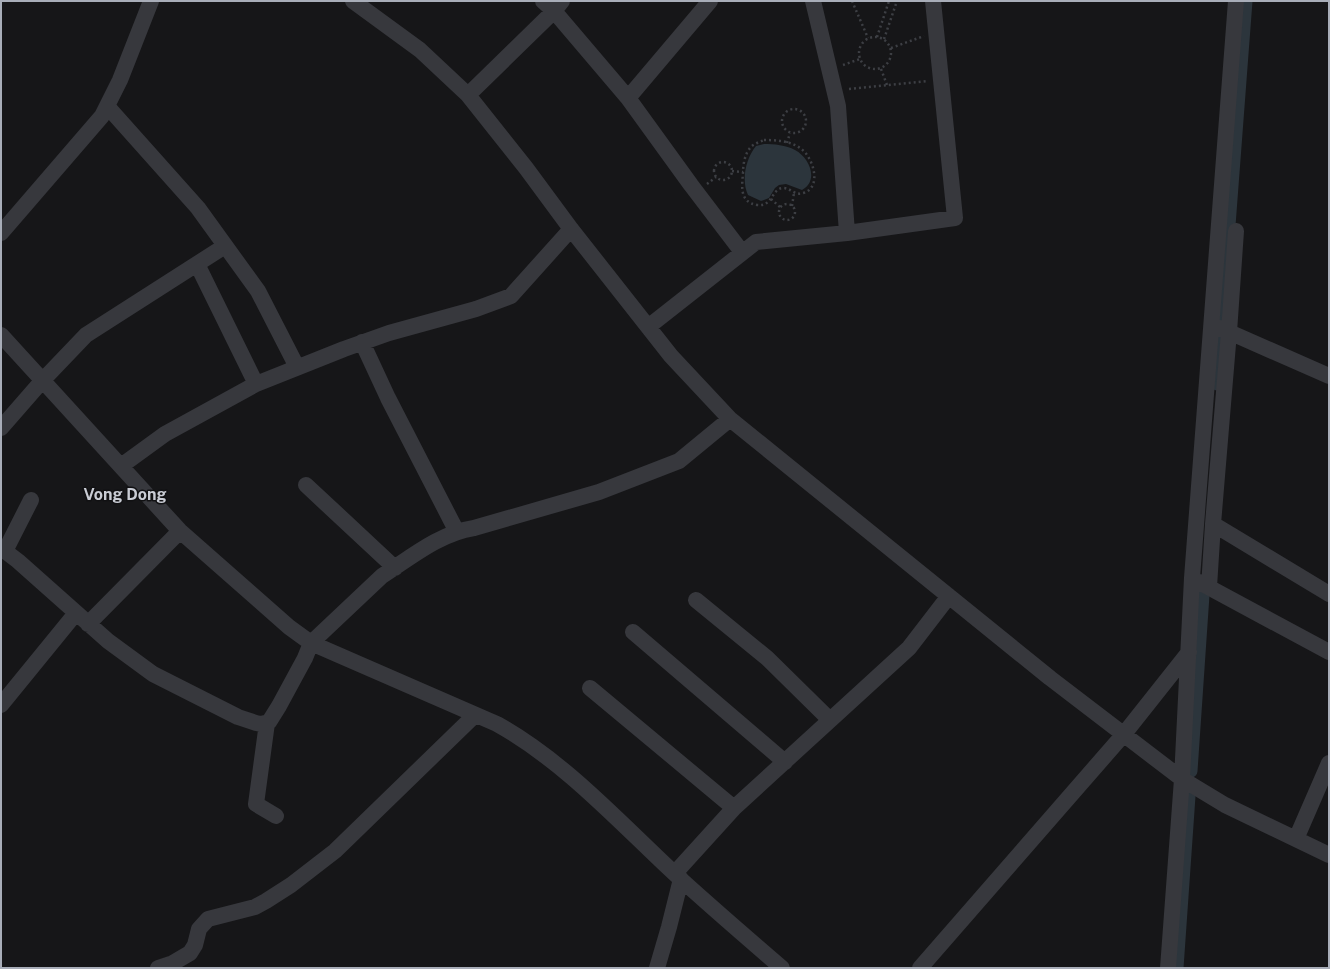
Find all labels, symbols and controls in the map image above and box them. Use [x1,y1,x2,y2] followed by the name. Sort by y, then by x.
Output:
[84,485,167,504] district label: Vong Dong

